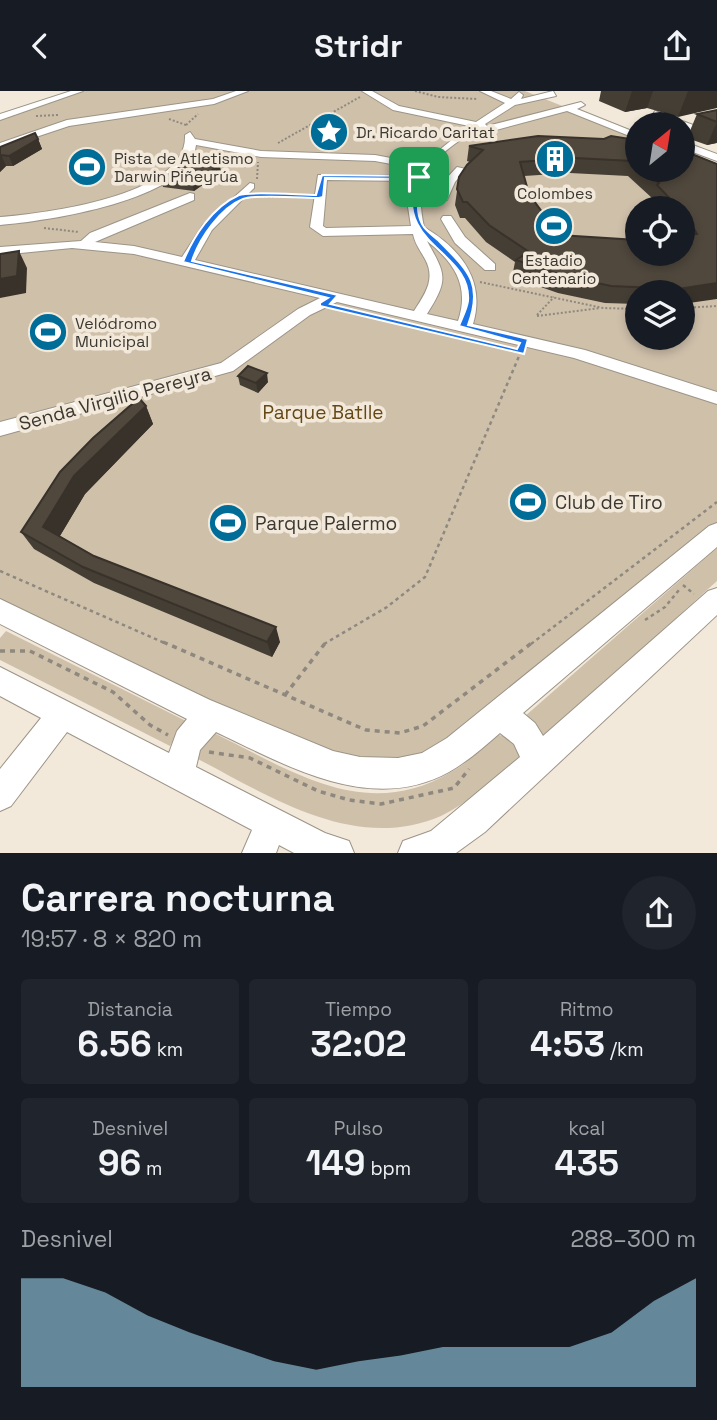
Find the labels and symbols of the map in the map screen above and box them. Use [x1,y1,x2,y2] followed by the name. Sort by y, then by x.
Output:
[308,111,350,153] place icon: Dr. Ricardo Caritat
[625,112,695,182] north arrow
[356,122,495,143] place label: Dr. Ricardo Caritat
[534,138,576,180] building icon: Colombes
[66,146,108,188] sports icon: Pista de Atletismo Darwin Piñeyrúa
[389,147,449,207] pin
[114,148,254,187] place label: Pista de Atletismo Darwin Piñeyrúa
[517,183,593,204] place label: Colombes
[533,205,575,247] sports icon: Estadio Centenario
[512,250,596,289] place label: Estadio Centenario
[27,311,69,353] sports icon: Velódromo Municipal
[75,313,157,352] place label: Velódromo Municipal
[16,361,214,436] street label: Senda Virgilio Pereyra
[262,400,384,425] park label: Parque Batlle
[507,481,549,523] sports icon: Club de Tiro
[555,490,663,515] place label: Club de Tiro
[207,502,249,544] sports icon: Parque Palermo
[255,511,397,536] place label: Parque Palermo

